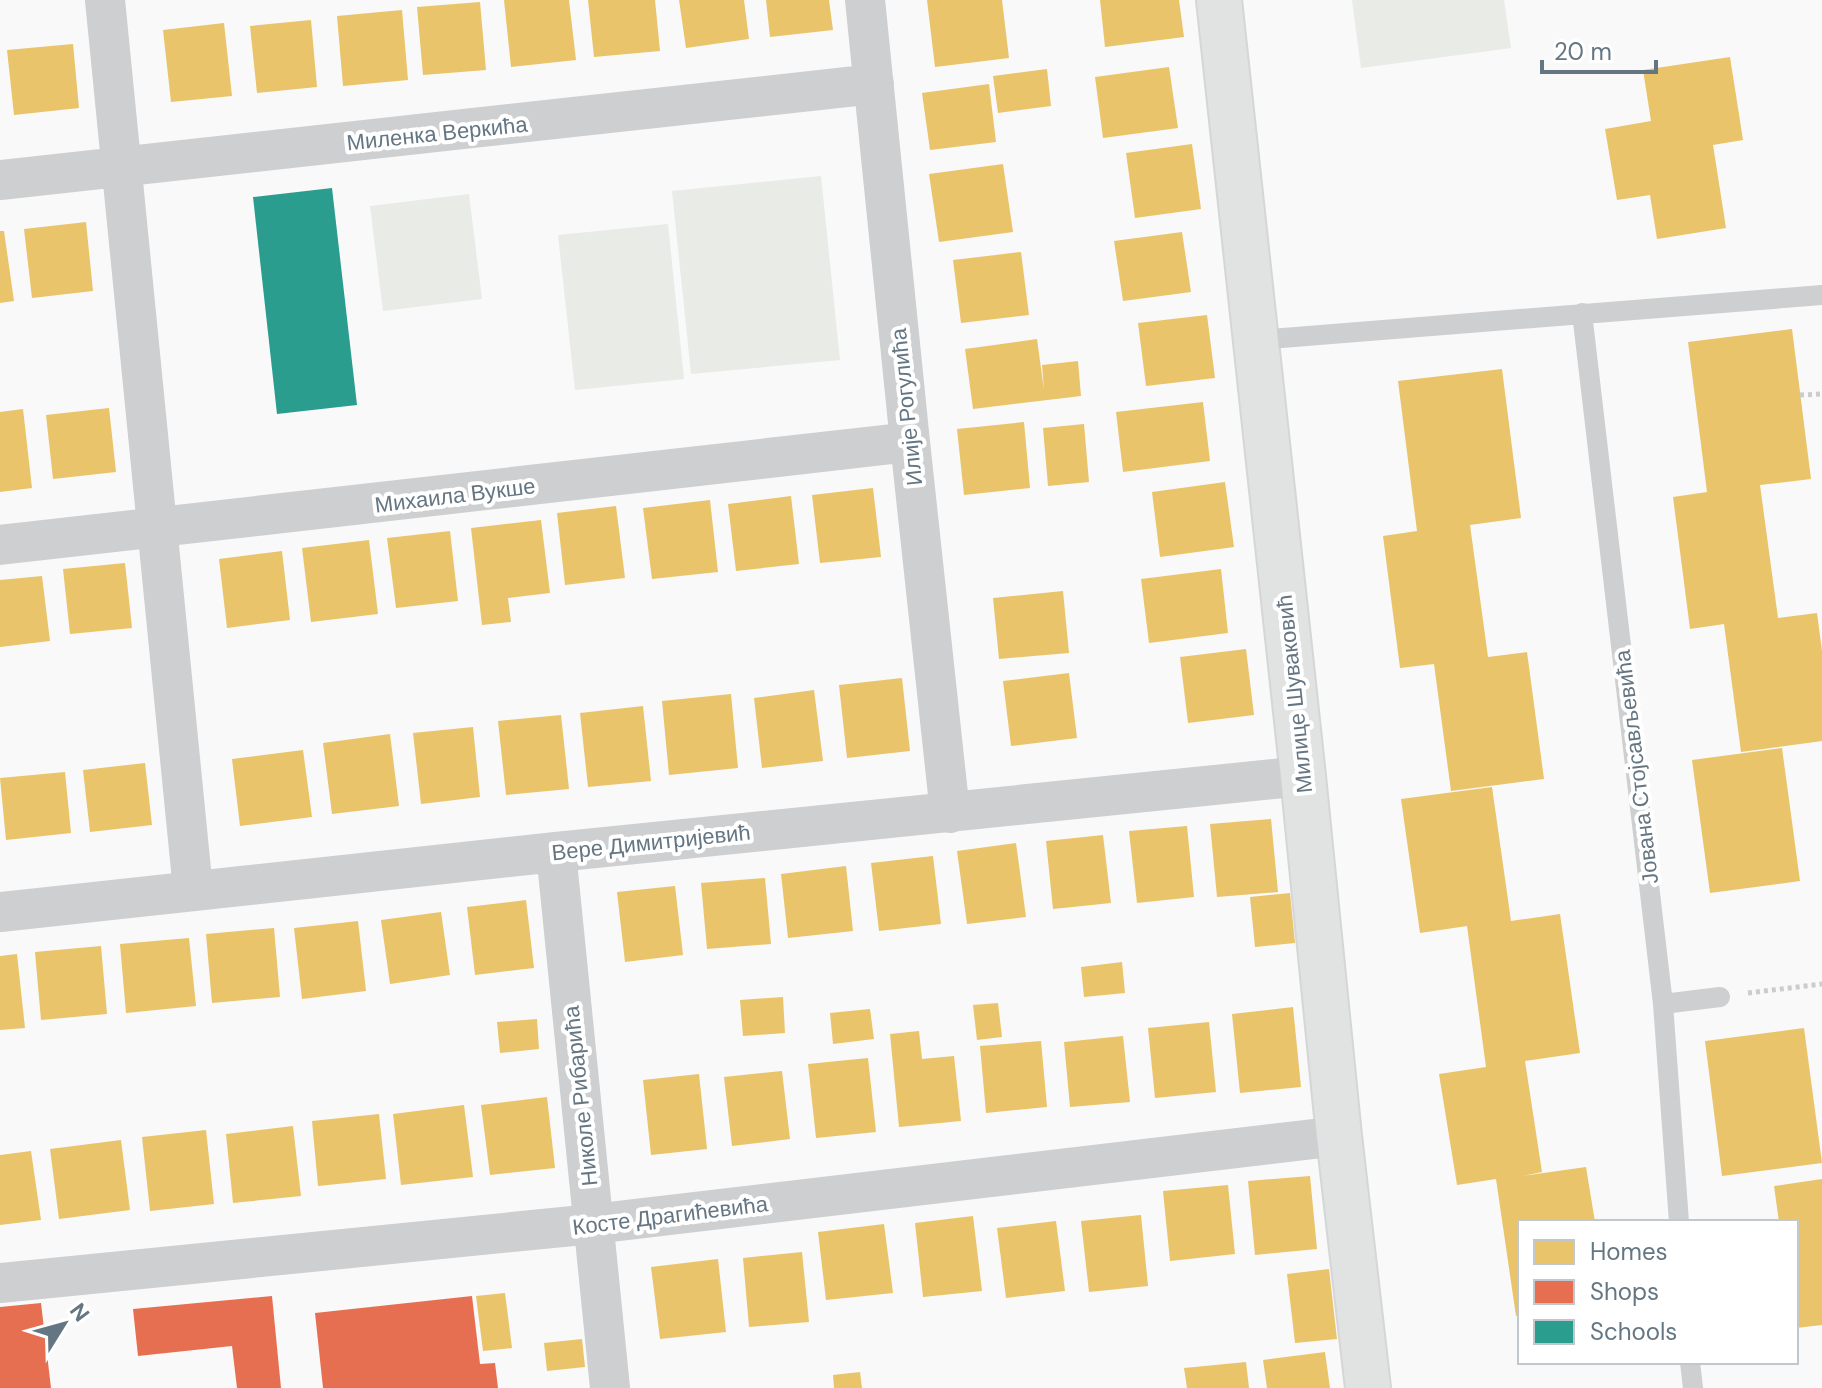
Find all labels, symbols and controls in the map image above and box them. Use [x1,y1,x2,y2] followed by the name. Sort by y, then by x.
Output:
[1542,24,1656,74] scale bar
[1554,36,1612,67] text: 20 m
[345,110,530,157] street label: Миленка Веркића
[884,326,929,487] street label: Илије Рогулића
[373,471,537,520] street label: Михаила Вукше
[1270,593,1319,795] street label: Милице Шуваковић
[1608,648,1665,886] street label: Јована Стојсављевића
[550,818,752,867] street label: Вере Димитријевић
[557,1004,604,1187] street label: Николе Рибарића
[571,1189,770,1242] street label: Косте Драгићевића
[1518,1220,1798,1364] legend
[1590,1236,1668,1267] text: Homes
[1590,1276,1659,1307] text: Shops
[24,1284,104,1364] north arrow
[63,1297,96,1327] text: N
[1590,1316,1677,1347] text: Schools

